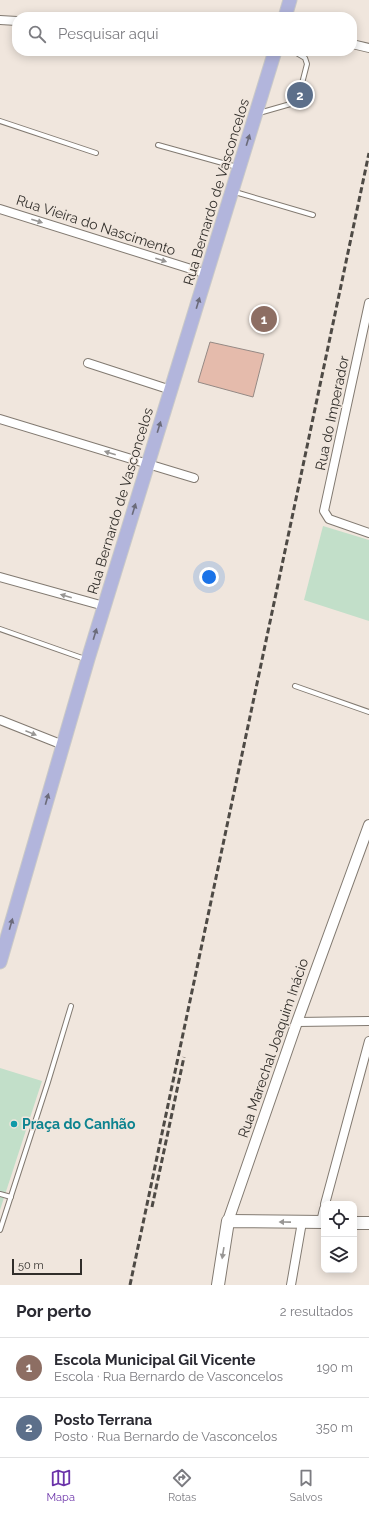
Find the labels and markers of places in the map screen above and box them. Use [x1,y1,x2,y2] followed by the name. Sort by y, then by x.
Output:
[287,80,313,110] pin: 2
[251,304,277,334] pin: 1
[22,1116,136,1132] place label: Praça do Canhão
[9,1119,19,1129] marker: Praça do Canhão

